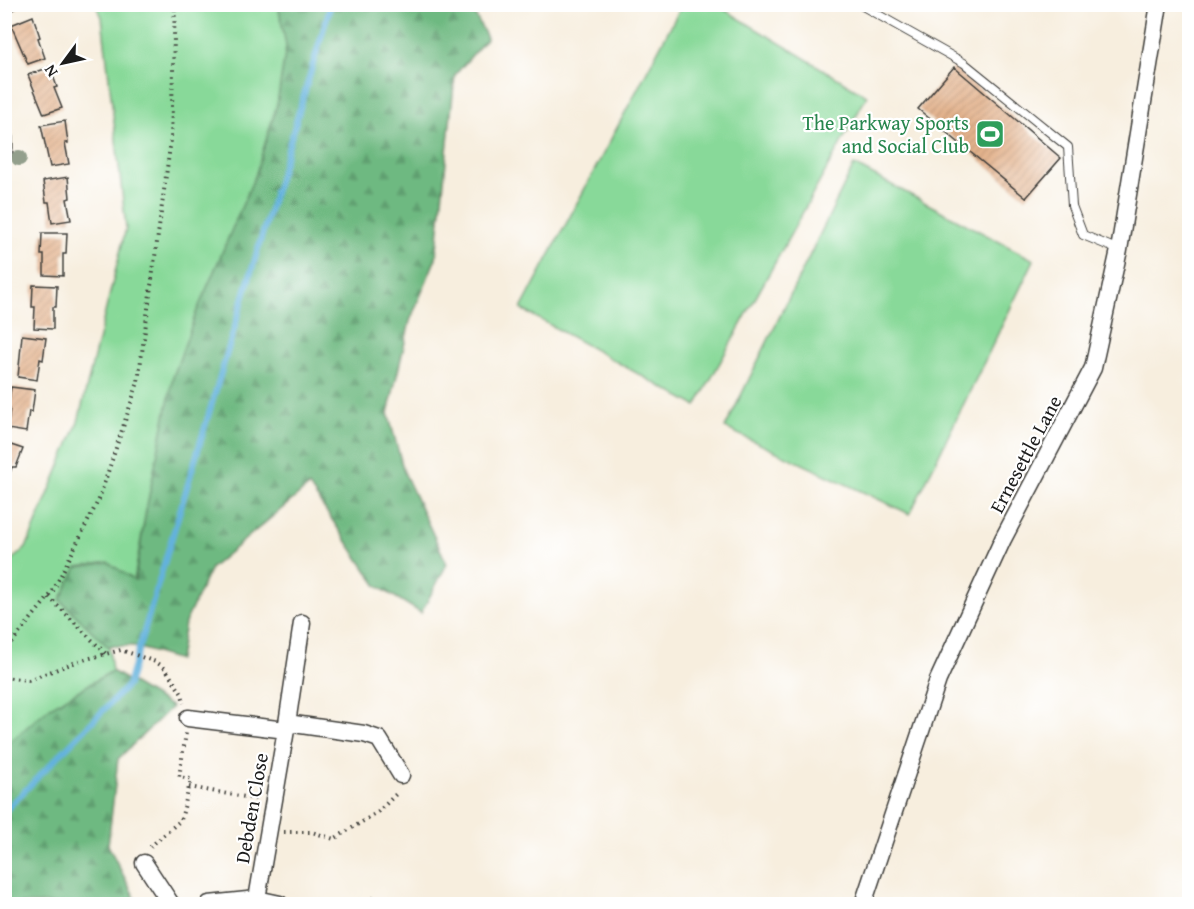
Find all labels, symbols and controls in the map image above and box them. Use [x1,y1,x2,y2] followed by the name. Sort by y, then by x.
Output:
[33,33,93,93] north arrow
[37,60,63,82] text: N
[802,108,969,160] place label: The Parkway Sports and Social Club
[974,118,1006,150] sports icon: The Parkway Sports and Social Club
[982,390,1068,518] street label: Ernesettle Lane
[227,751,275,865] street label: Debden Close

